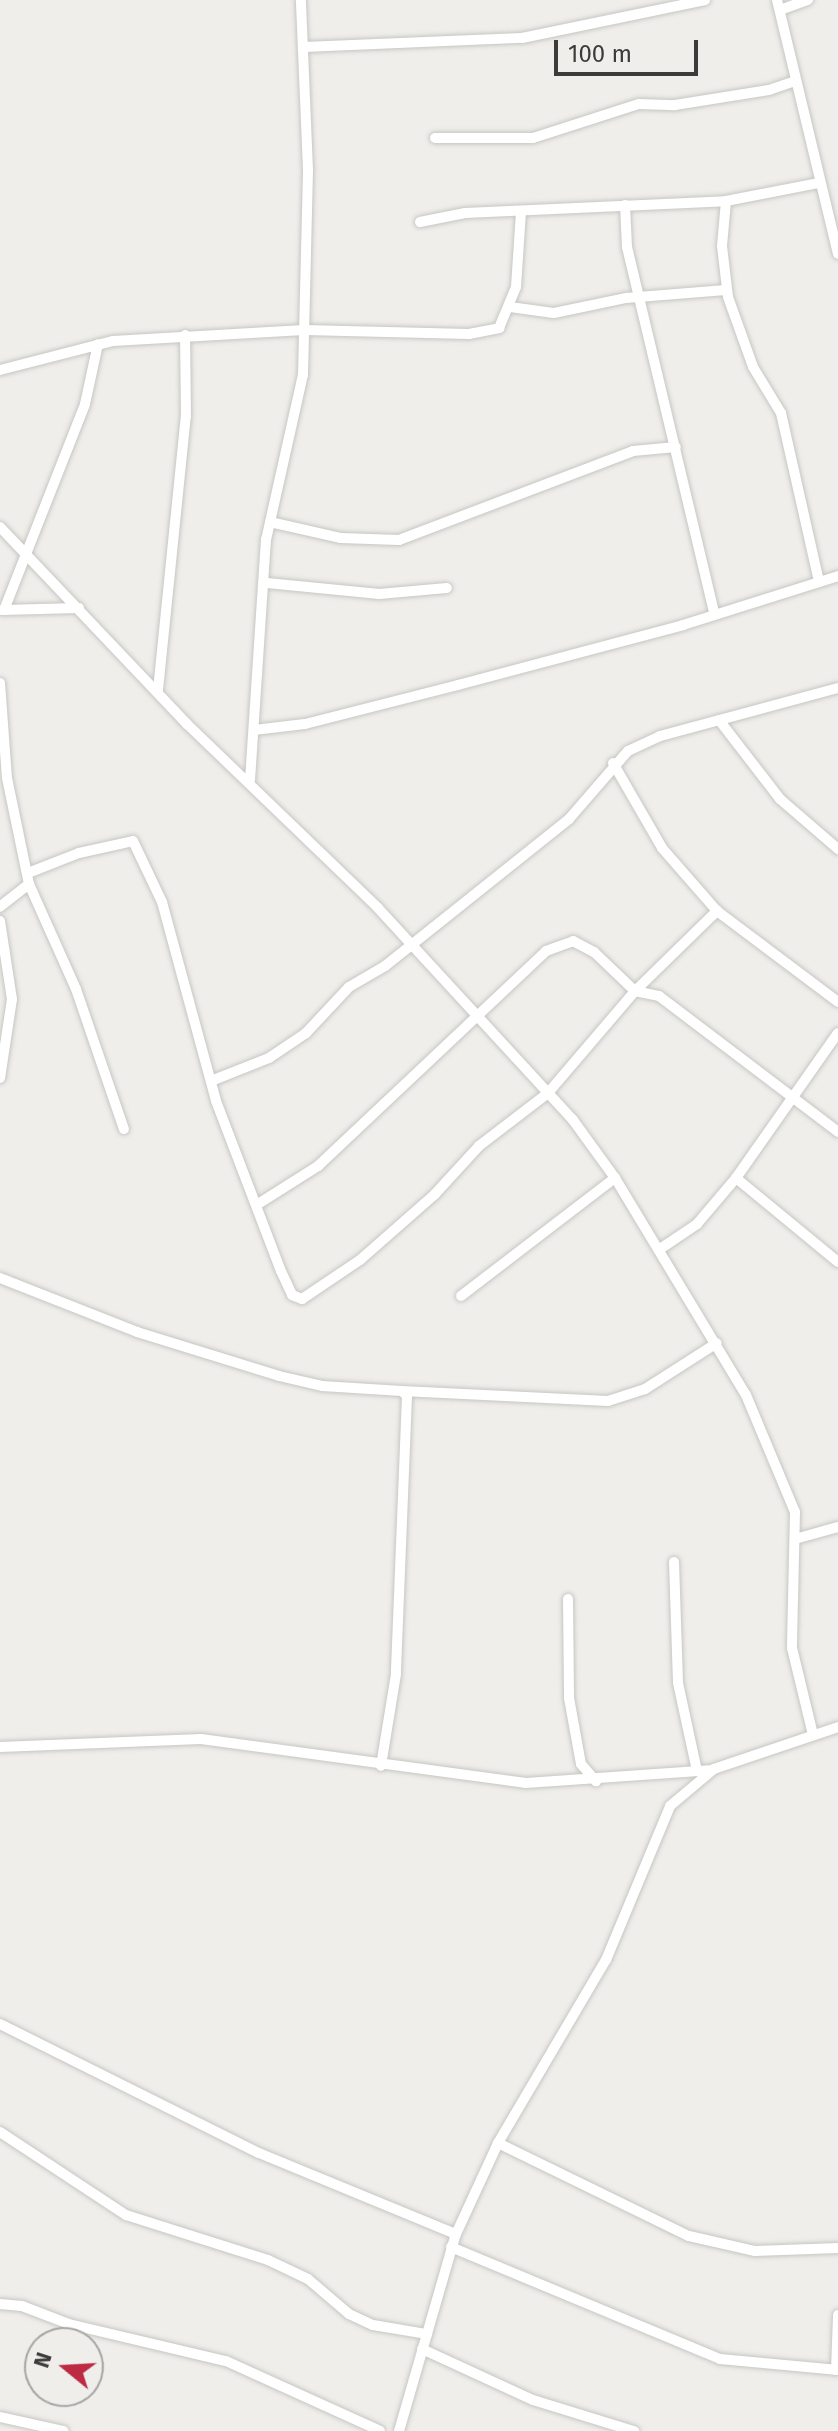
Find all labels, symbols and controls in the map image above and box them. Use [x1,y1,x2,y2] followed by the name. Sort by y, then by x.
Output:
[558,24,702,74] scale bar
[568,40,632,68] text: 100 m
[24,2327,104,2407] north arrow
[28,2349,58,2371] text: N

